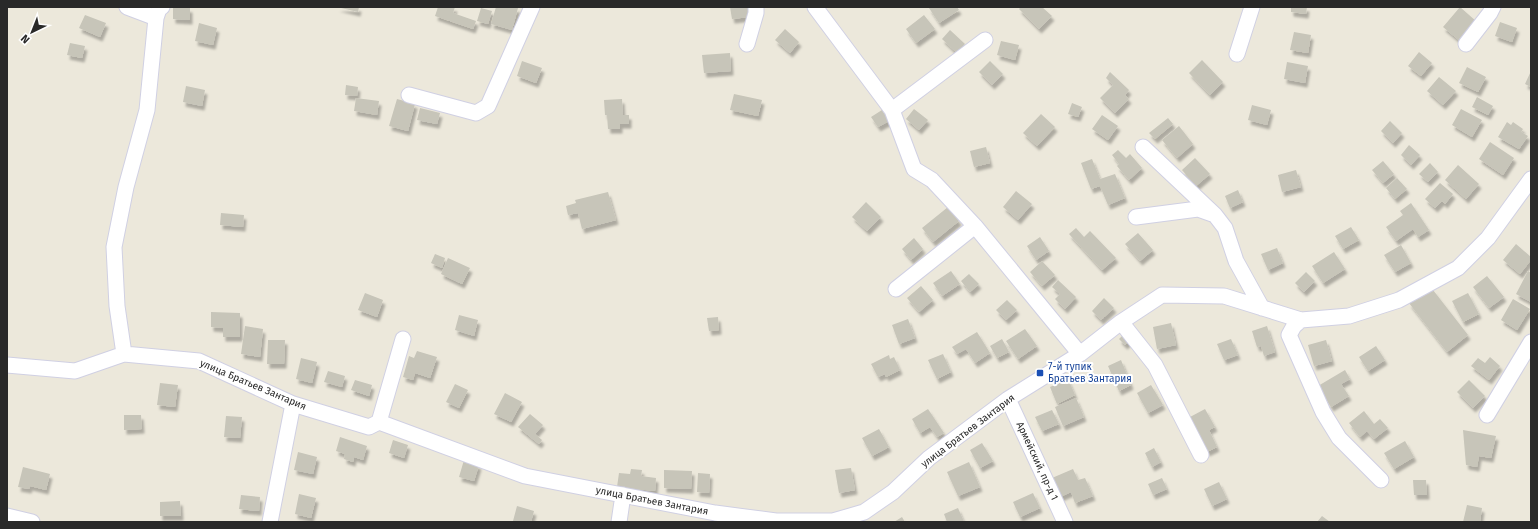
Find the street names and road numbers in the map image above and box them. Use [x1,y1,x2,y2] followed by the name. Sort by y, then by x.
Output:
[198,357,308,413] street label: улица Братьев Зантария
[919,392,1017,470] street label: улица Братьев Зантария
[1014,420,1060,502] street label: Армейский, пр-д 1
[595,484,709,518] street label: улица Братьев Зантария

